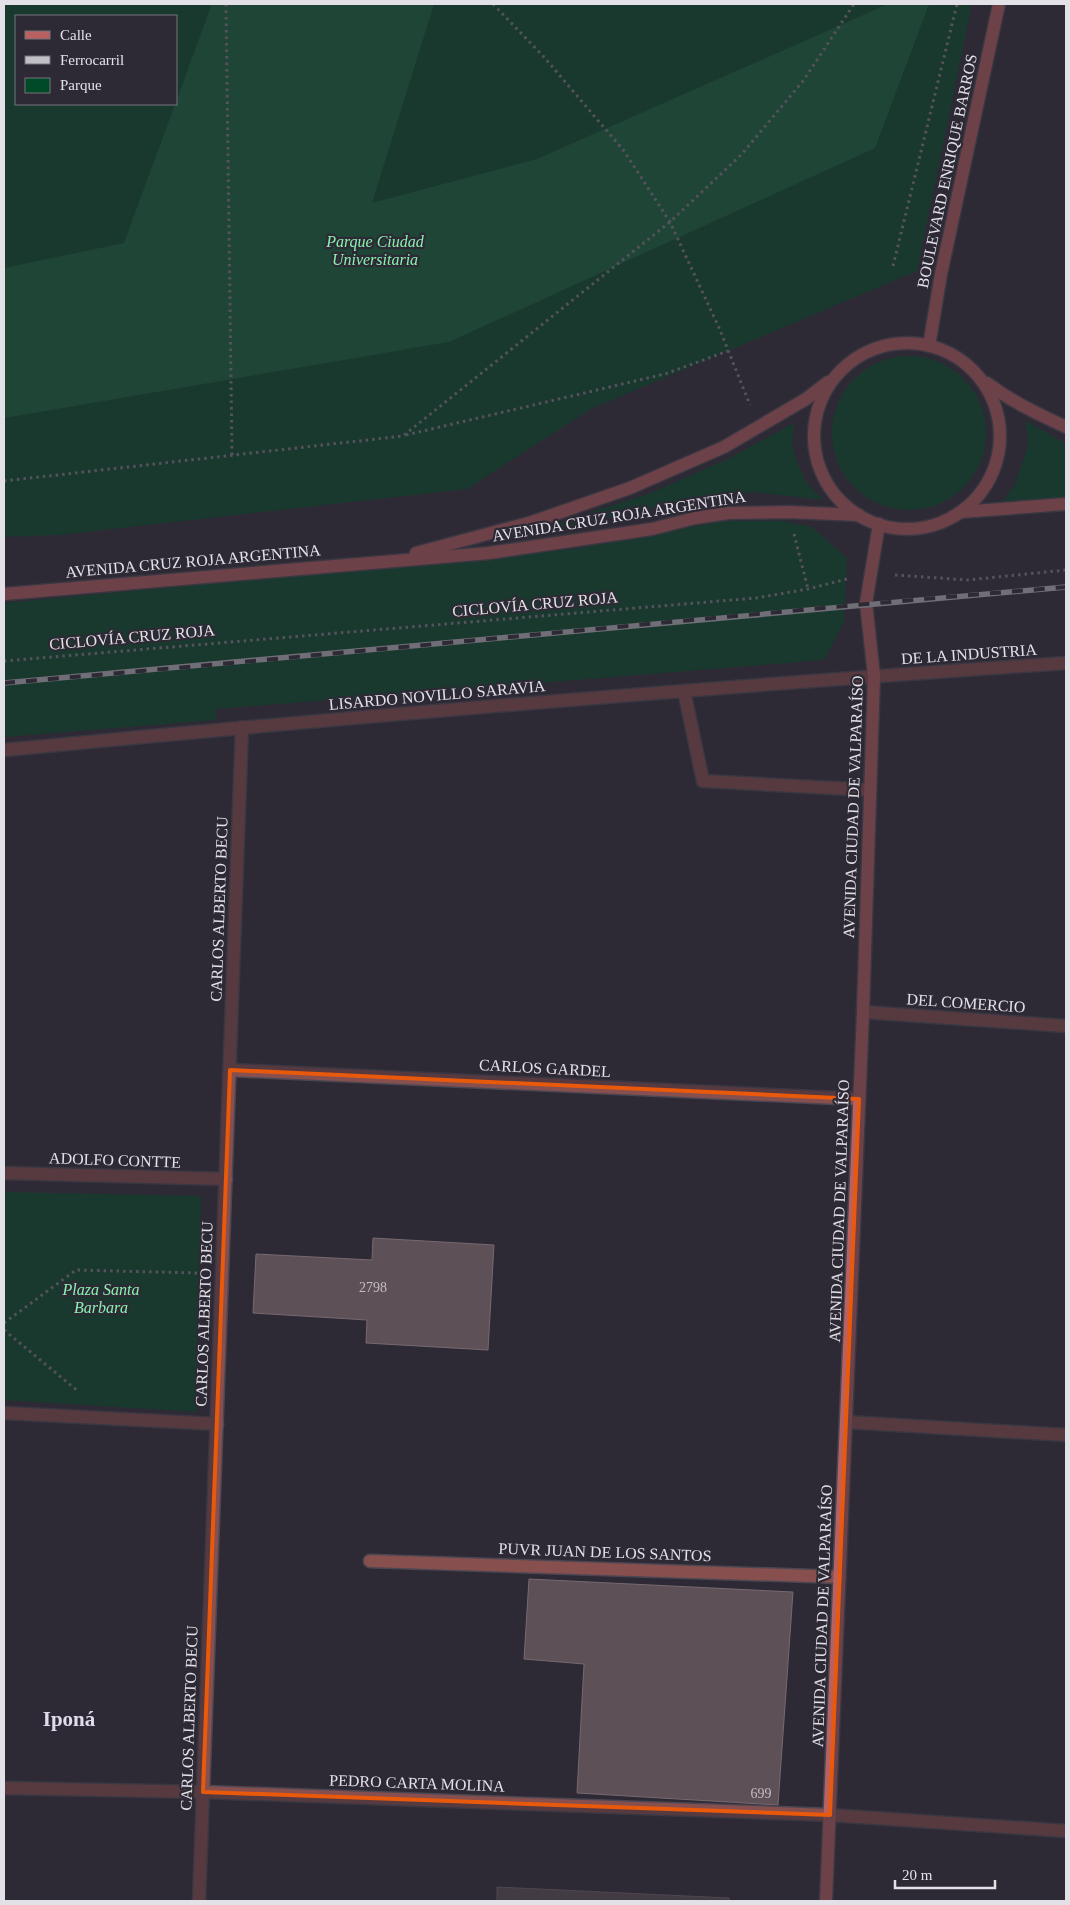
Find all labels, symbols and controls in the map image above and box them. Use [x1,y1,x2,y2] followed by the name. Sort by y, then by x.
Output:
[15,15,178,105] legend
[60,27,92,43] text: Calle
[60,52,124,68] text: Ferrocarril
[914,52,980,290] street label: BOULEVARD ENRIQUE BARROS
[60,77,102,93] text: Parque
[325,233,425,268] park label: Parque Ciudad Universitaria
[491,487,747,544] street label: AVENIDA CRUZ ROJA ARGENTINA
[65,541,322,581] street label: AVENIDA CRUZ ROJA ARGENTINA
[451,587,619,620] street label: CICLOVÍA CRUZ ROJA
[48,620,216,653] street label: CICLOVÍA CRUZ ROJA
[901,641,1038,667] street label: DE LA INDUSTRIA
[839,675,866,939] street label: AVENIDA CIUDAD DE VALPARAÍSO
[328,677,547,713] street label: LISARDO NOVILLO SARAVIA
[207,816,231,1002] street label: CARLOS ALBERTO BECU
[906,990,1026,1016] street label: DEL COMERCIO
[479,1056,611,1080] street label: CARLOS GARDEL
[825,1079,852,1343] street label: AVENIDA CIUDAD DE VALPARAÍSO
[49,1149,181,1171] street label: ADOLFO CONTTE
[192,1221,216,1407] street label: CARLOS ALBERTO BECU
[359,1280,387,1295] house number: 2798
[62,1281,139,1316] park label: Plaza Santa Barbara
[808,1484,835,1748] street label: AVENIDA CIUDAD DE VALPARAÍSO
[498,1540,712,1564] street label: PUVR JUAN DE LOS SANTOS
[177,1625,201,1811] street label: CARLOS ALBERTO BECU
[43,1707,96,1731] district label: Iponá
[329,1771,505,1795] street label: PEDRO CARTA MOLINA
[751,1786,772,1801] house number: 699
[895,1858,995,1890] scale bar
[902,1867,933,1883] text: 20 m

